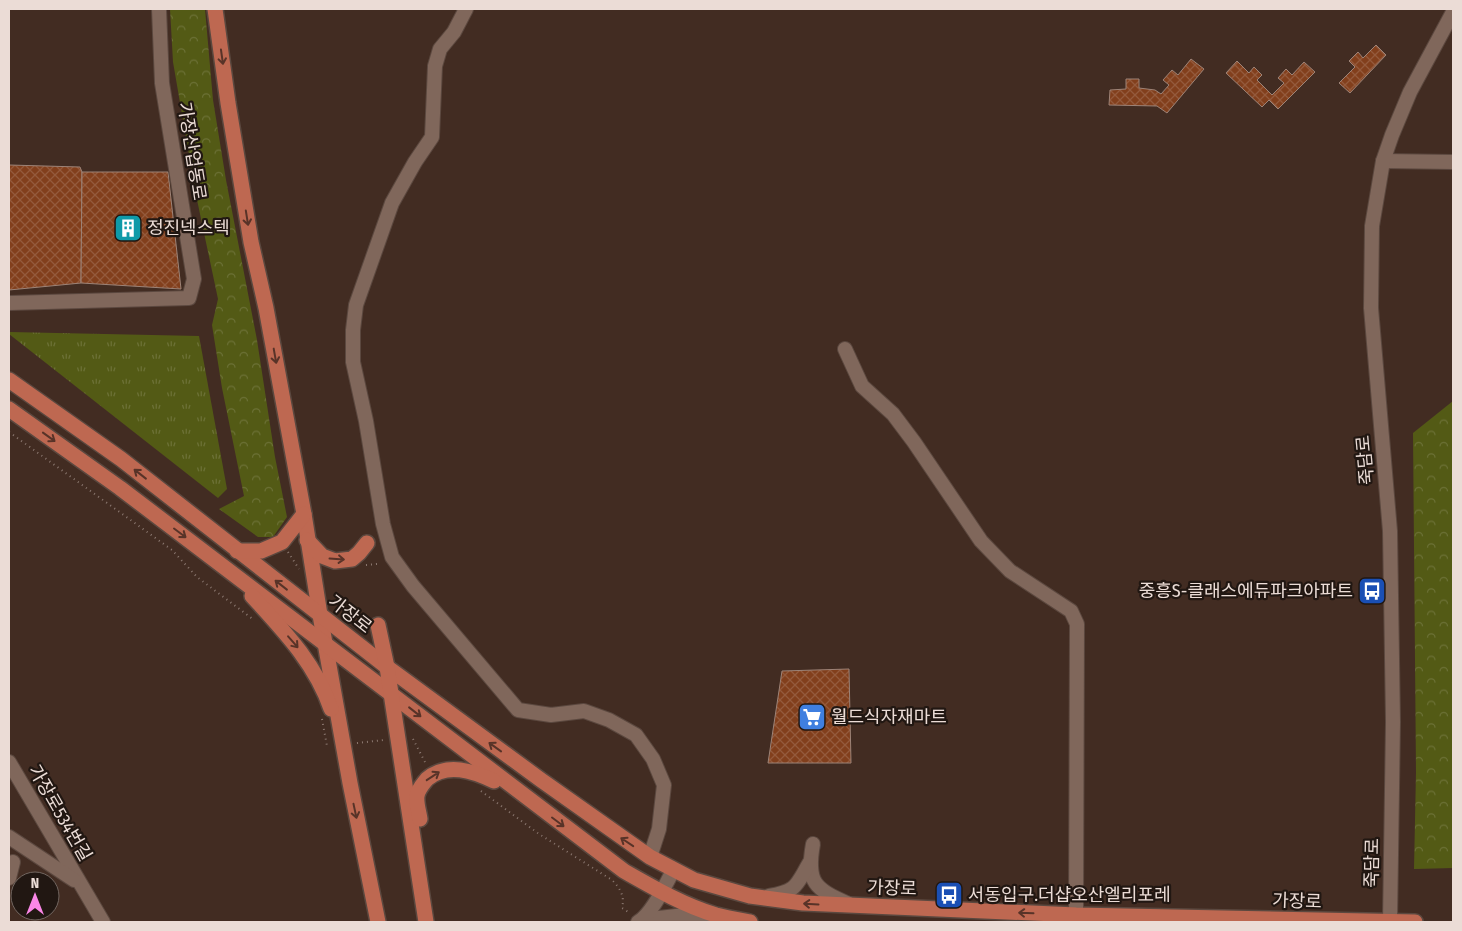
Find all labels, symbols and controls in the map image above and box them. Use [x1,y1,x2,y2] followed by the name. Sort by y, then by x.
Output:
[217,49,227,65] one-way arrow
[173,100,211,202] street label: 가장산업동로
[242,209,252,225] one-way arrow
[113,213,143,243] building icon: 정진넥스텍
[147,217,230,239] place label: 정진넥스텍
[270,347,280,363] one-way arrow
[41,432,55,442] one-way arrow
[1352,434,1378,486] street label: 죽담로
[134,468,147,479] one-way arrow
[173,528,187,538] one-way arrow
[328,554,344,563] one-way arrow
[1357,576,1387,606] bus stop icon: 중흥S-클래스에듀파크아파트
[275,580,288,591] one-way arrow
[1139,580,1353,602] place label: 중흥S-클래스에듀파크아파트
[324,590,376,638] street label: 가장로
[288,636,299,649] one-way arrow
[797,702,827,732] supermarket icon: 월드식자재마트
[831,706,947,728] place label: 월드식자재마트
[408,707,421,718] one-way arrow
[488,742,502,752] one-way arrow
[24,761,96,865] street label: 가장로534번길
[426,771,440,782] one-way arrow
[351,802,360,818] one-way arrow
[551,817,565,827] one-way arrow
[620,837,634,847] one-way arrow
[1361,838,1383,888] street label: 죽담로
[10,871,60,921] north arrow
[31,875,39,892] text: N
[867,876,917,900] street label: 가장로
[934,880,964,910] bus stop icon: 서동입구.더샵오산엘리포레
[968,884,1171,906] place label: 서동입구.더샵오산엘리포레
[1272,889,1322,913] street label: 가장로
[803,899,819,908] one-way arrow
[1018,908,1034,917] one-way arrow

